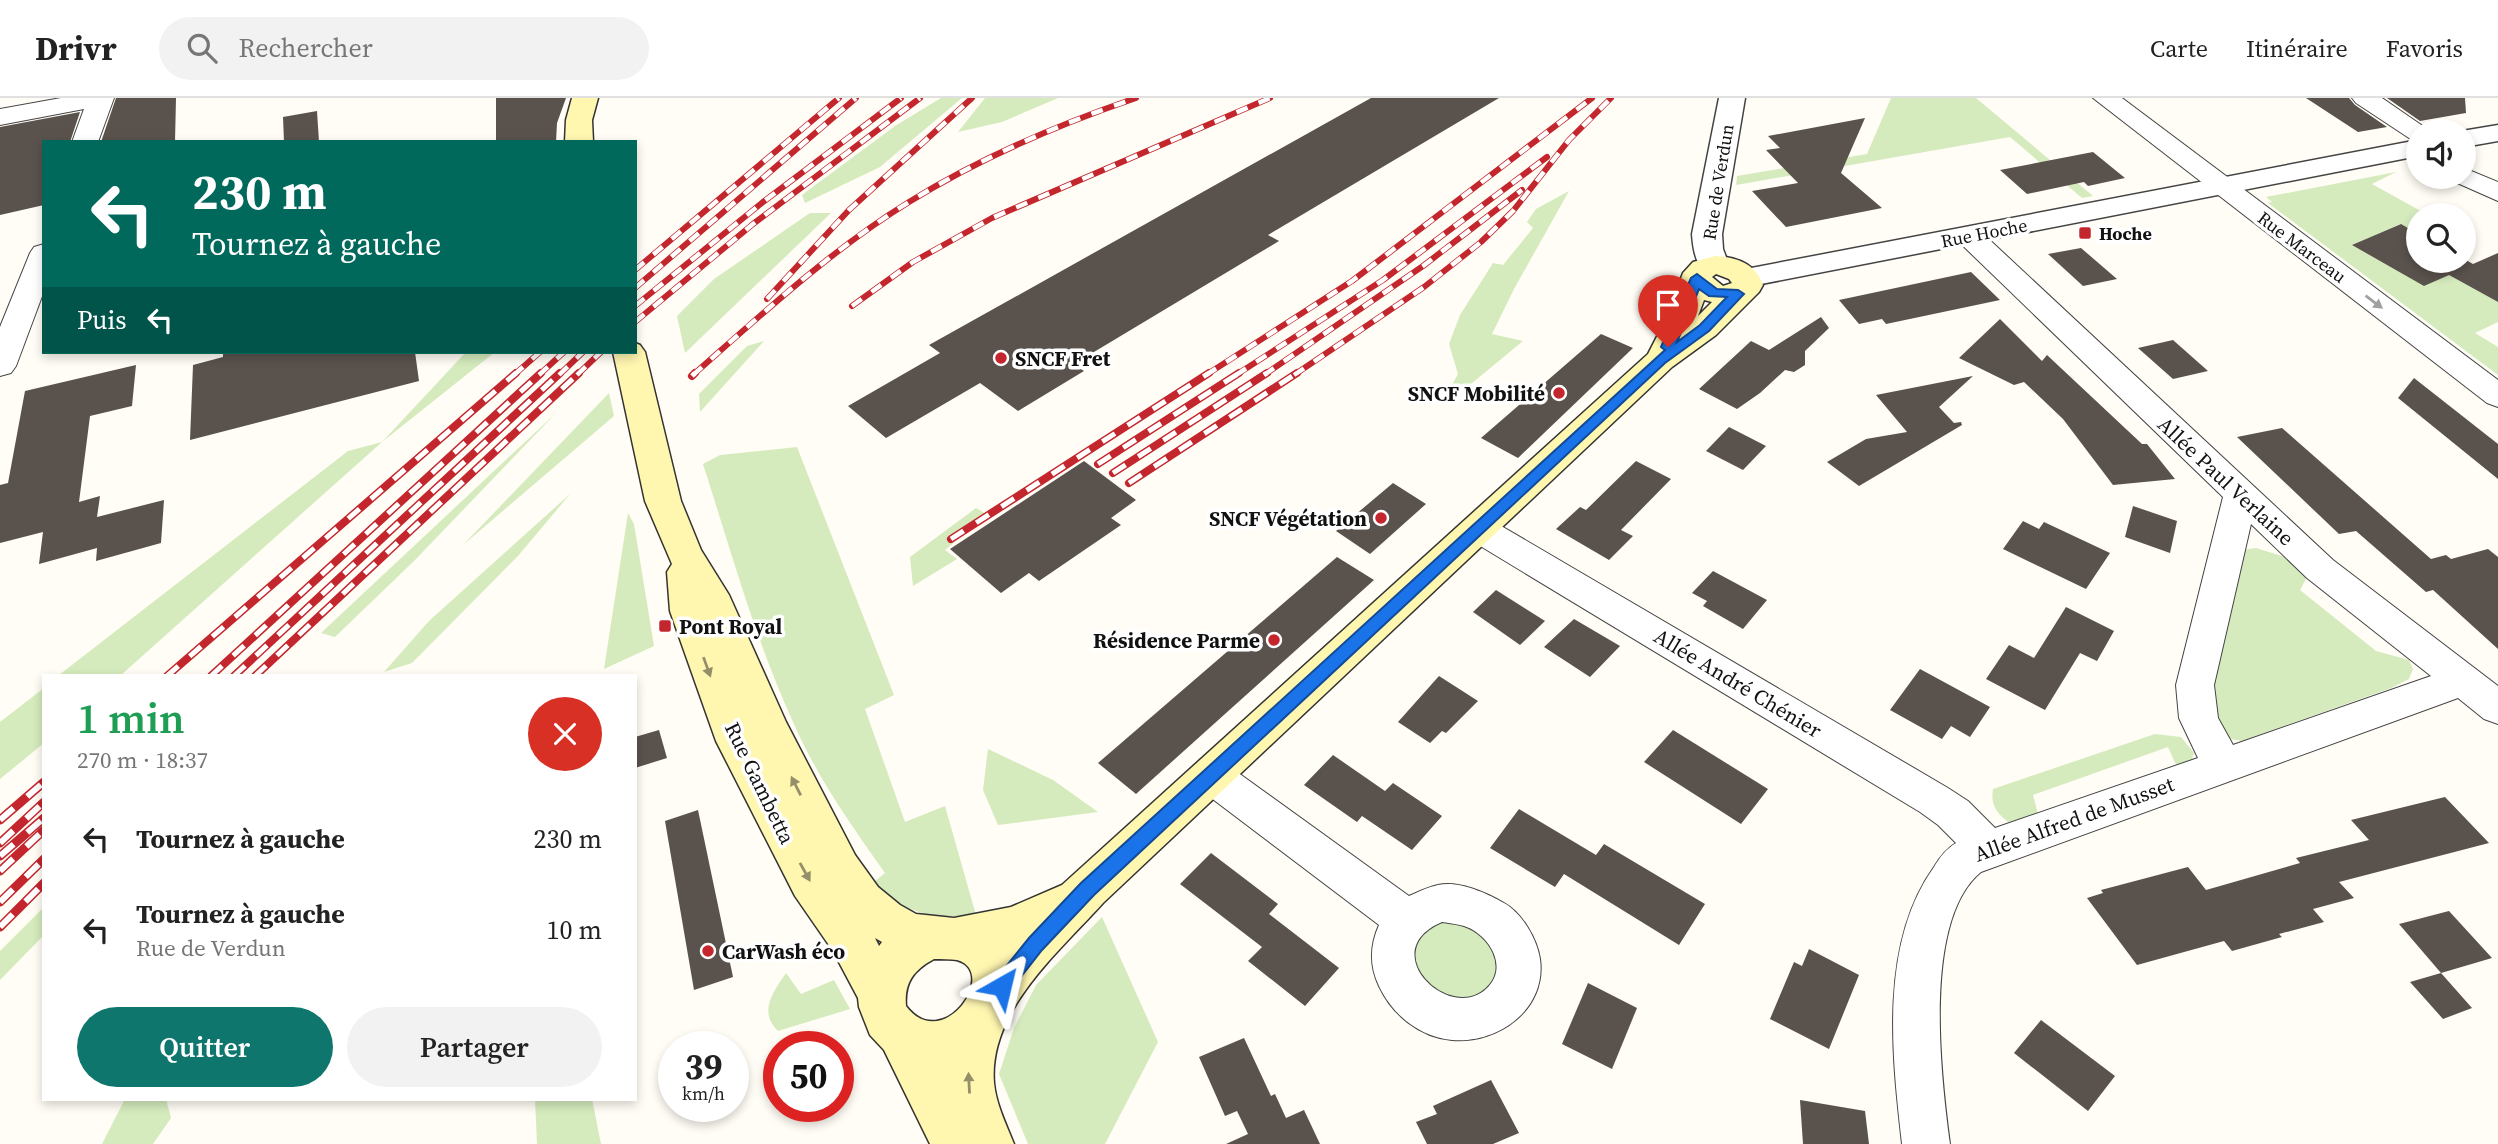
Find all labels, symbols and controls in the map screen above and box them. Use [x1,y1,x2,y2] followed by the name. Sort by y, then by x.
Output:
[159,17,649,80] search box
[35,26,117,71] text: Drivr
[183,29,221,67] icon: search
[239,30,373,66] text: Rechercher
[2150,32,2208,65] text: Carte
[2246,32,2348,65] text: Itinéraire
[2386,32,2463,65] text: Favoris
[2406,119,2476,273] map controls
[2406,119,2476,189] button: sound
[1696,122,1740,242] street label: Rue de Verdun
[192,158,327,225] text: 230 m
[77,168,168,259] icon: left
[2406,203,2476,273] button: search
[2253,205,2351,289] street label: Rue Marceau
[1939,212,2029,254] street label: Rue Hoche
[2099,221,2152,246] place label: Hoche
[192,222,441,266] text: Tournez à gauche
[2077,225,2093,241] marker: Hoche
[1638,275,1698,347] pin
[1649,286,1687,324] icon: arrive
[2365,295,2383,310] one-way arrow
[141,301,179,339] icon: left
[77,302,127,338] text: Puis
[1015,344,1111,373] place label: SNCF Fret
[993,350,1009,366] marker: SNCF Fret
[1408,379,1545,408] place label: SNCF Mobilité
[1551,385,1567,401] marker: SNCF Mobilité
[2151,410,2301,552] street label: Allée Paul Verlaine
[1209,504,1367,533] place label: SNCF Végétation
[1373,510,1389,526] marker: SNCF Végétation
[679,612,783,641] place label: Pont Royal
[657,618,673,634] marker: Pont Royal
[1649,621,1827,745] street label: Allée André Chénier
[1093,626,1260,655] place label: Résidence Parme
[1266,632,1282,648] marker: Résidence Parme
[702,657,713,678] one-way arrow
[77,689,185,747] text: 1 min
[528,697,602,771] button: close
[718,717,802,849] street label: Rue Gambetta
[77,744,208,776] text: 270 m · 18:37
[1970,769,2178,869] street label: Allée Alfred de Musset
[791,776,802,796] one-way arrow
[77,820,115,858] icon: left
[136,821,345,857] text: Tournez à gauche
[534,821,602,857] text: 230 m
[799,862,811,882] one-way arrow
[136,896,345,932] text: Tournez à gauche
[77,911,115,949] icon: left
[547,912,602,948] text: 10 m
[136,932,286,964] text: Rue de Verdun
[722,937,845,966] place label: CarWash éco
[700,943,716,959] marker: CarWash éco
[965,949,1039,1023] position arrow
[77,1007,333,1087] button: Quitter
[347,1007,602,1087] button: Partager
[763,1031,854,1122] speed limit sign: 50
[685,1043,722,1091] text: 39
[964,1071,975,1093] one-way arrow
[682,1081,725,1106] text: km/h

